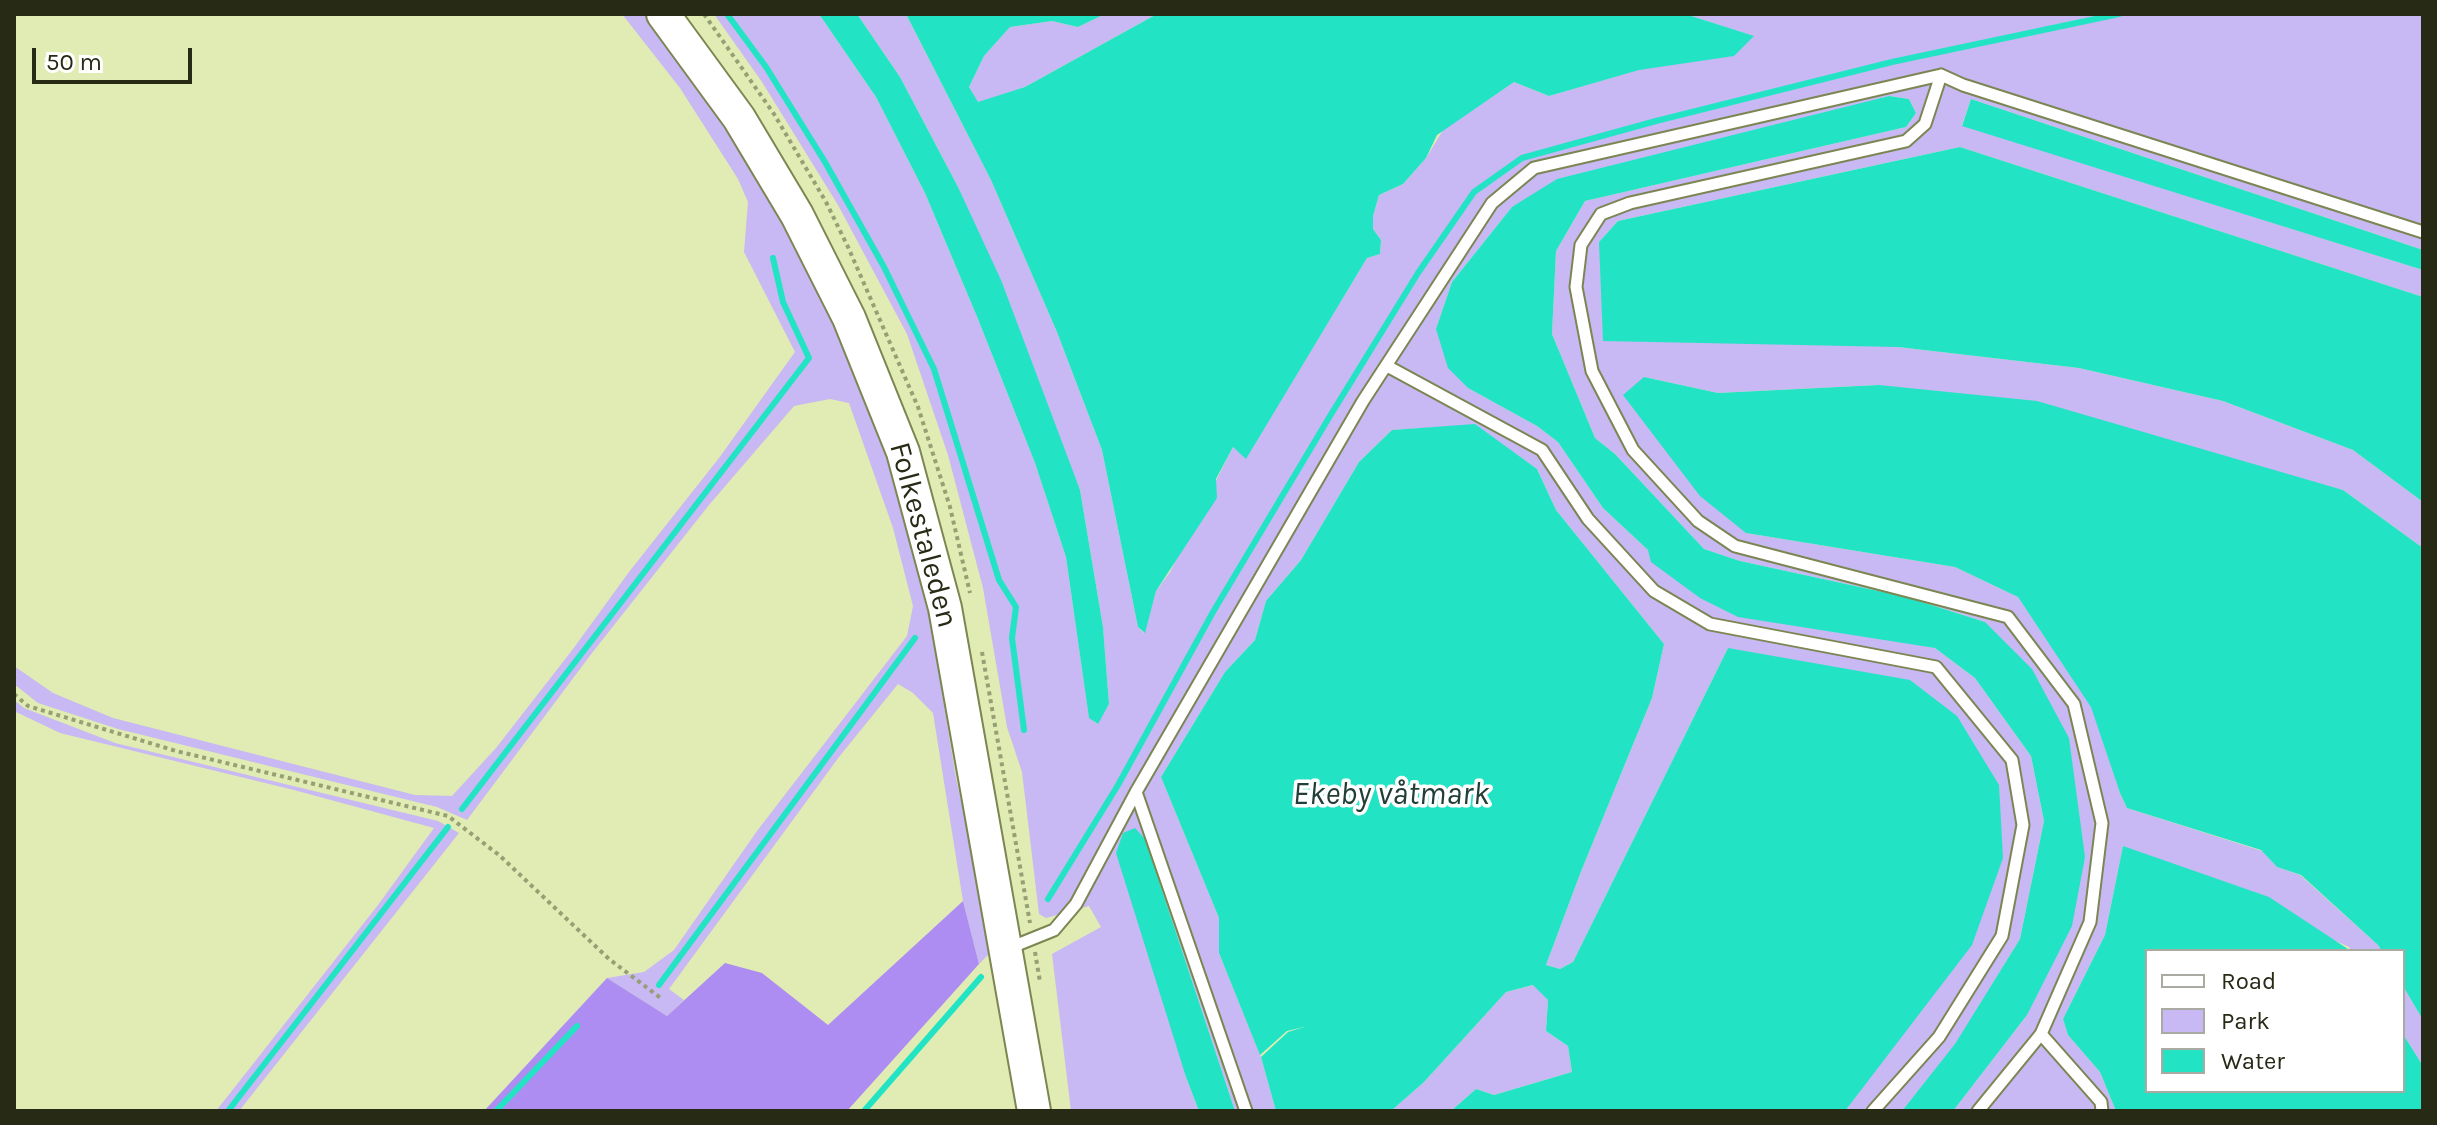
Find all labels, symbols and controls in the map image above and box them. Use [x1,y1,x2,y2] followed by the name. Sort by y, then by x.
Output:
[36,32,196,82] scale bar
[46,48,102,76] text: 50 m
[881,438,965,632] street label: Folkestaleden
[1293,776,1489,814] water label: Ekeby våtmark
[2145,949,2405,1093] legend
[2221,967,2276,995] text: Road
[2221,1007,2270,1035] text: Park
[2221,1047,2285,1075] text: Water

